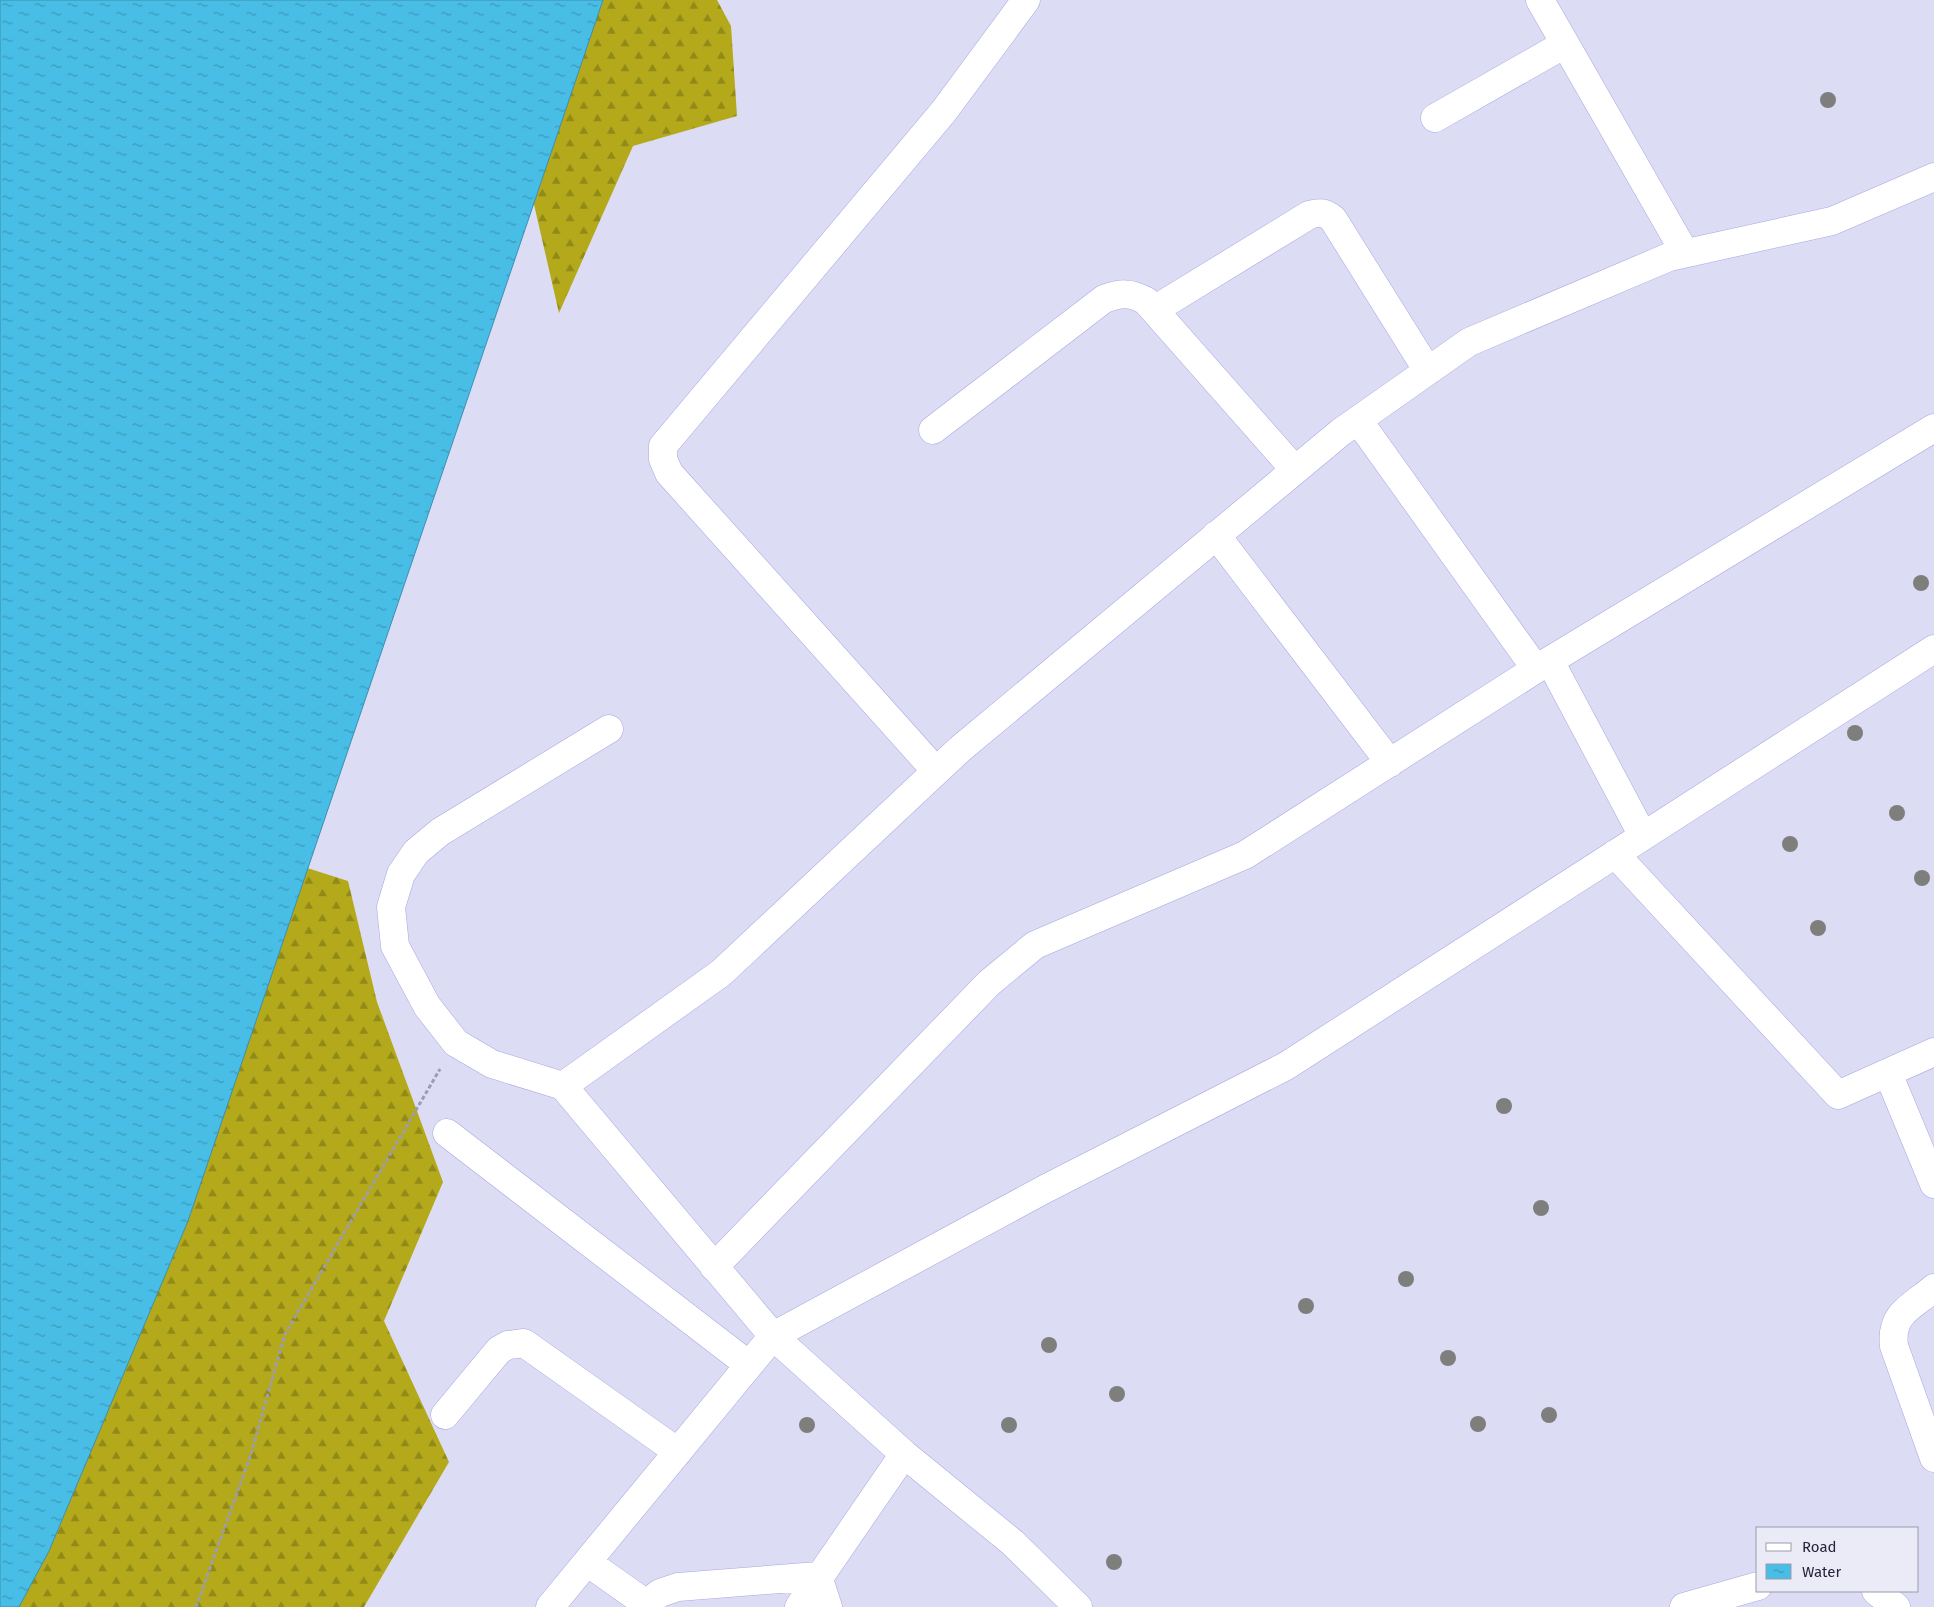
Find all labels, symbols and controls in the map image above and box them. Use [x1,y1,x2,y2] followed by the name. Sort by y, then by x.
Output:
[1756,1527,1919,1592] legend
[1802,1538,1837,1556] text: Road
[1802,1563,1841,1581] text: Water

